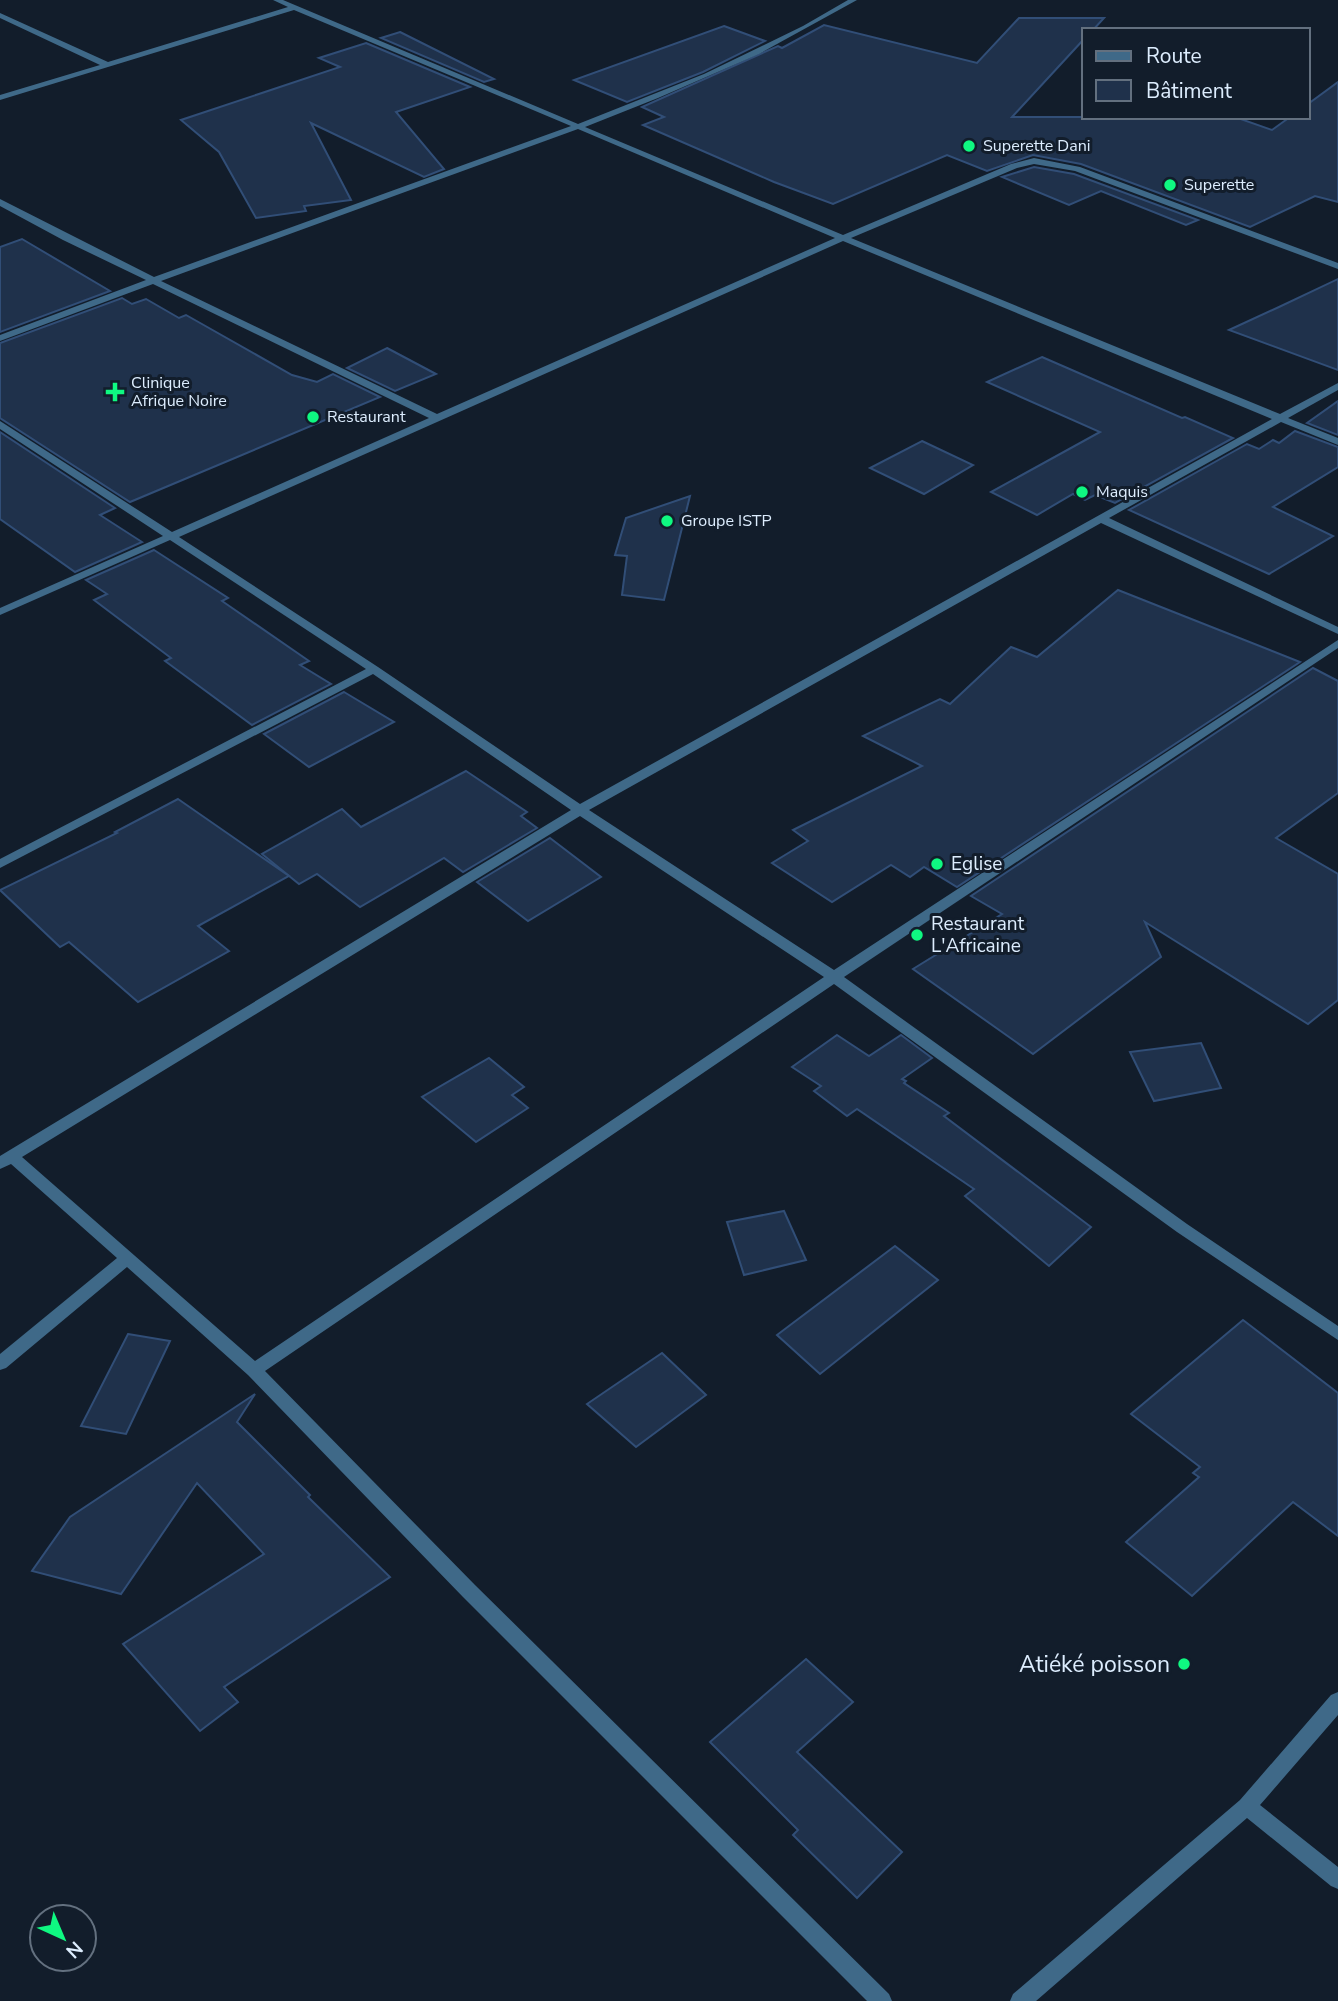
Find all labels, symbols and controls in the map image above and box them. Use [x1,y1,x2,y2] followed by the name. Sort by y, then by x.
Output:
[1082,28,1310,119] legend
[1146,42,1202,70] text: Route
[1146,77,1233,105] text: Bâtiment
[983,135,1090,157] place label: Superette Dani
[961,138,977,154] marker: Superette Dani
[1184,174,1254,196] place label: Superette
[1162,177,1178,193] marker: Superette
[131,372,227,412] place label: Clinique Afrique Noire
[105,382,125,402] marker: Clinique Afrique Noire
[327,406,406,428] place label: Restaurant
[305,409,321,425] marker: Restaurant
[1096,481,1148,503] place label: Maquis
[1074,484,1090,500] marker: Maquis
[681,510,772,532] place label: Groupe ISTP
[659,513,675,529] marker: Groupe ISTP
[951,851,1002,877] place label: Eglise
[929,856,945,872] marker: Eglise
[931,911,1025,959] place label: Restaurant L'Africaine
[909,927,925,943] marker: Restaurant L'Africaine
[1019,1649,1170,1680] place label: Atiéké poisson
[1176,1656,1192,1672] marker: Atiéké poisson
[28,1903,98,1973] north arrow
[60,1935,88,1964] text: N

